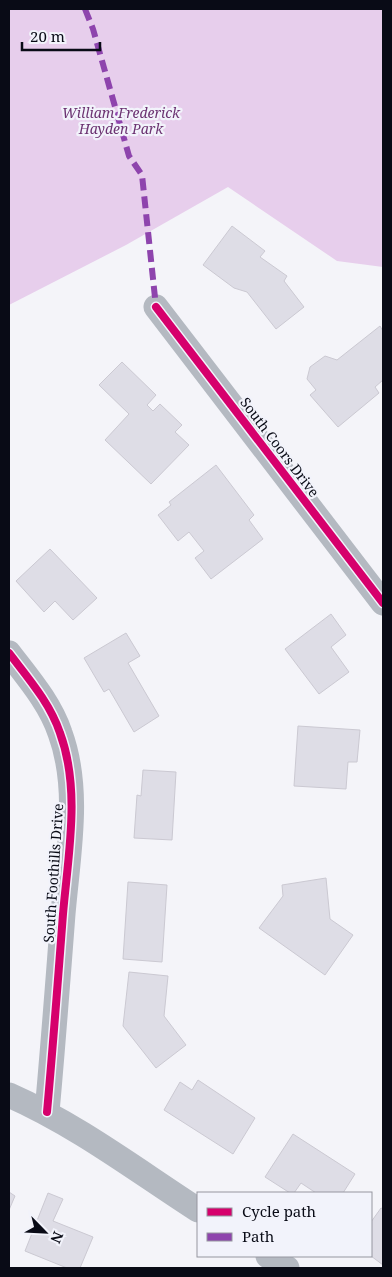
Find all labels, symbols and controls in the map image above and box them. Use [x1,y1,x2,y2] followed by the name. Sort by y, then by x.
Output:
[22,20,100,52] scale bar
[30,26,65,46] text: 20 m
[62,103,181,138] park label: William Frederick Hayden Park
[236,393,324,501] street label: South Coors Drive
[39,803,67,943] street label: South Foothills Drive
[197,1192,372,1257] legend
[242,1201,317,1221] text: Cycle path
[20,1207,70,1257] north arrow
[242,1226,275,1246] text: Path
[46,1229,68,1246] text: N

